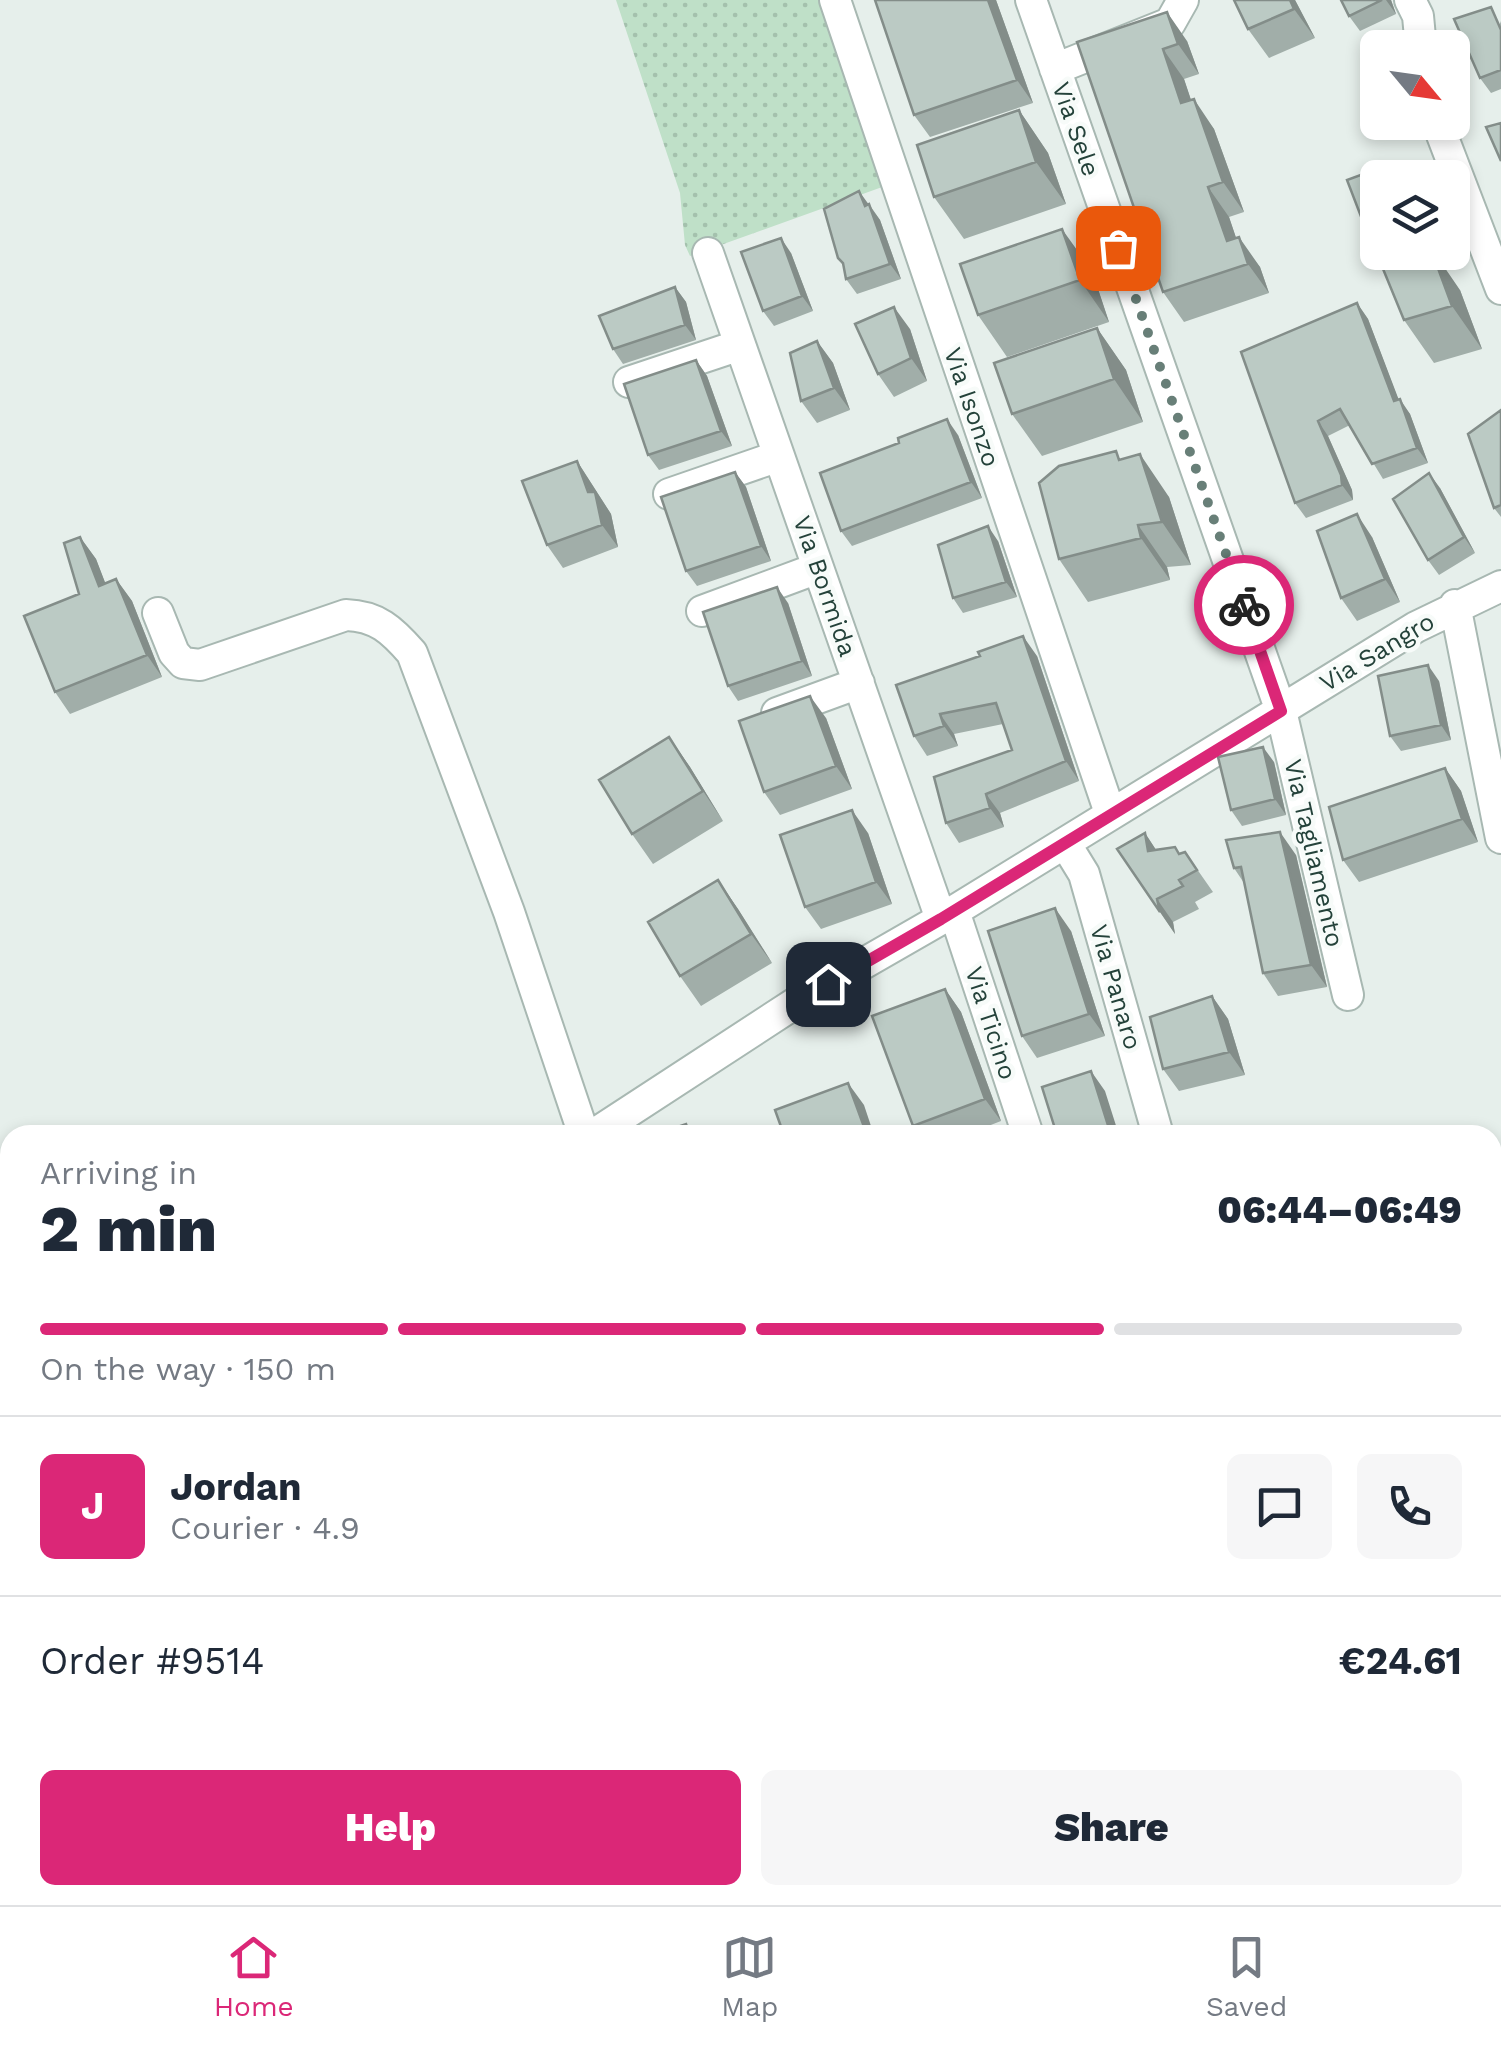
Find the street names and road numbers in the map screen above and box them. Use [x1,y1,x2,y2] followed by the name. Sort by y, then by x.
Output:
[1046,78,1106,180] street label: Via Sele
[938,344,1006,470] street label: Via Isonzo
[787,512,863,660] street label: Via Bormida
[1314,606,1440,698] street label: Via Sangro
[1278,756,1350,950] street label: Via Tagliamento
[1084,921,1148,1053] street label: Via Panaro
[959,963,1023,1083] street label: Via Ticino

